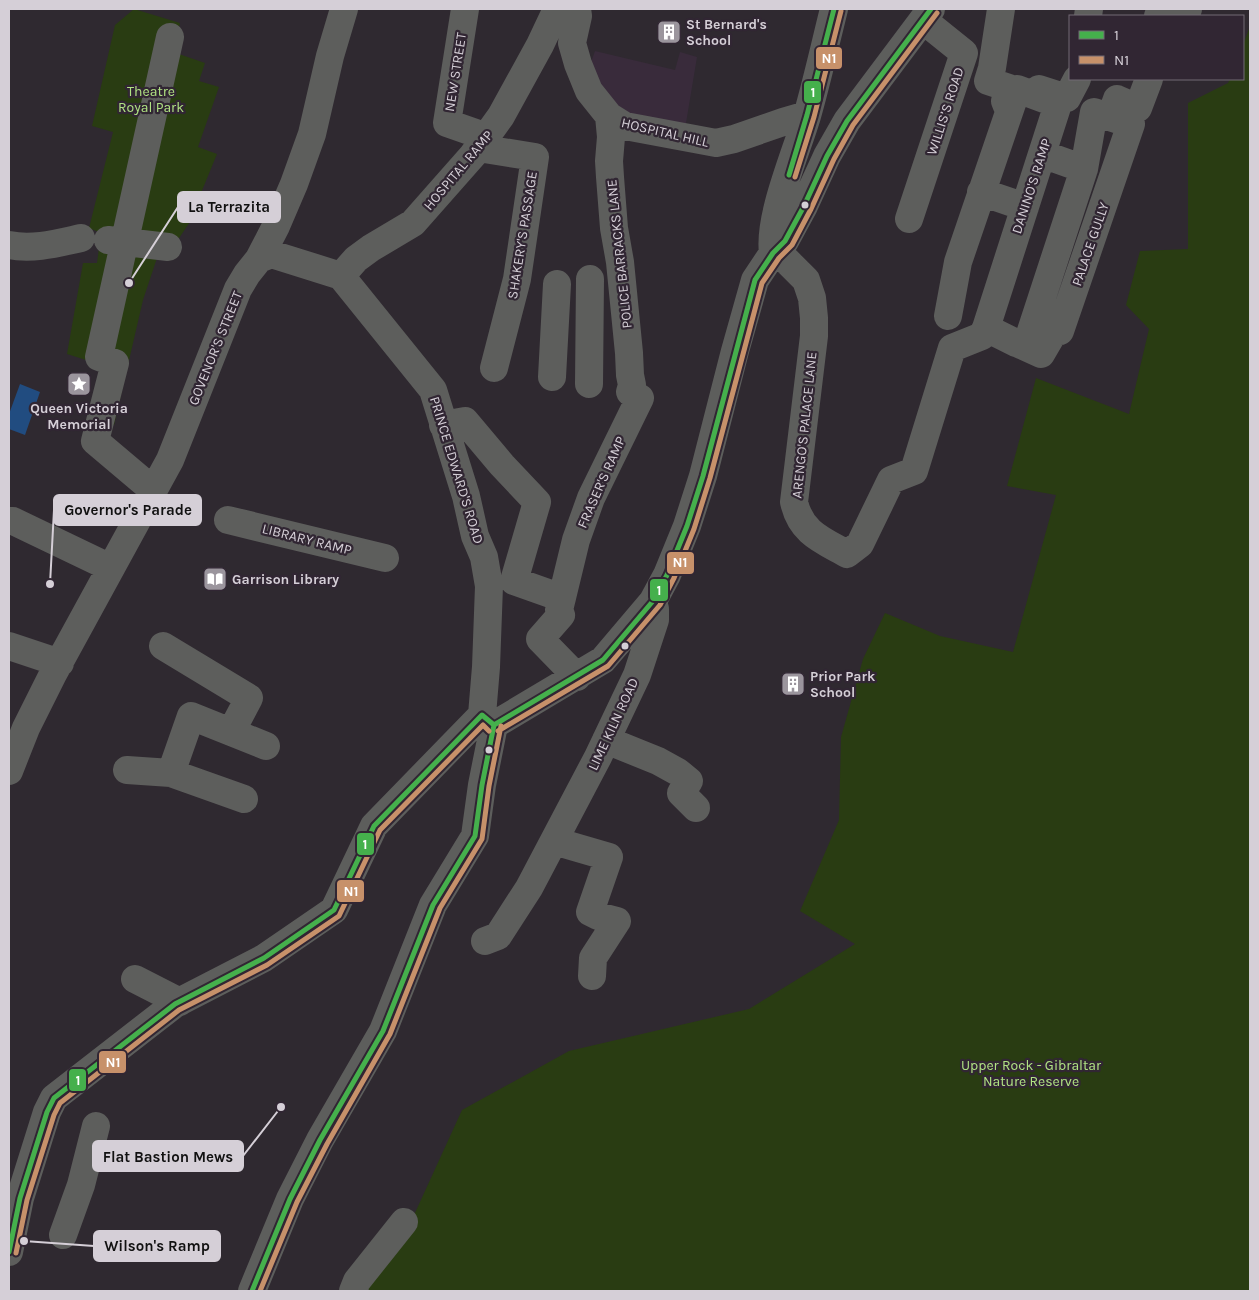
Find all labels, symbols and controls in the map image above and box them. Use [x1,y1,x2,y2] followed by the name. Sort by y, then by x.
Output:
[1069,15,1244,80] legend
[686,16,767,49] place label: St Bernard's School
[656,19,682,45] building icon: St Bernard's School
[1114,26,1119,44] text: 1
[441,31,470,113] street label: NEW STREET
[815,46,843,70] line badge: N1
[821,50,837,67] text: N1
[1114,51,1129,69] text: N1
[923,65,968,157] street label: WILLIS’S ROAD
[803,80,822,104] line badge: 1
[118,83,184,116] park label: Theatre Royal Park
[811,84,816,101] text: 1
[619,114,711,151] street label: HOSPITAL HILL
[420,127,497,214] street label: HOSPITAL RAMP
[1008,136,1055,236] street label: DANINO'S RAMP
[504,170,541,300] street label: SHAKERY'S PASSAGE
[603,179,636,329] street label: POLICE BARRACKS LANE
[178,192,280,222] callout: La Terrazita
[188,198,270,216] text: La Terrazita
[800,200,810,210] unlabelled marker
[1068,200,1113,288] street label: PALACE GULLY
[185,289,246,408] street label: GOVENOR'S STREET
[788,351,821,499] street label: ARENGO'S PALACE LANE
[66,371,92,397] place icon: Queen Victoria Memorial
[426,394,487,546] street label: PRINCE EDWARD'S ROAD
[30,400,128,433] place label: Queen Victoria Memorial
[574,433,629,531] street label: FRASER'S RAMP
[54,495,201,525] callout: Governor's Parade
[64,501,192,519] text: Governor's Parade
[260,520,354,559] street label: LIBRARY RAMP
[666,551,695,575] line badge: N1
[672,554,688,571] text: N1
[202,566,228,592] library icon: Garrison Library
[232,571,339,588] place label: Garrison Library
[649,578,669,602] line badge: 1
[657,582,662,599] text: 1
[620,641,630,651] unlabelled marker
[810,668,876,701] place label: Prior Park School
[780,671,806,697] building icon: Prior Park School
[585,675,642,773] street label: LIME KILN ROAD
[484,745,494,755] unlabelled marker
[356,832,375,856] line badge: 1
[363,836,368,853] text: 1
[336,879,365,903] line badge: N1
[343,883,359,900] text: N1
[98,1050,127,1074] line badge: N1
[105,1054,121,1071] text: N1
[961,1057,1102,1090] park label: Upper Rock - Gibraltar Nature Reserve
[68,1068,87,1092] line badge: 1
[76,1072,81,1089] text: 1
[93,1141,243,1171] callout: Flat Bastion Mews
[103,1148,233,1166] text: Flat Bastion Mews
[94,1231,220,1261] callout: Wilson's Ramp
[104,1237,210,1255] text: Wilson's Ramp

